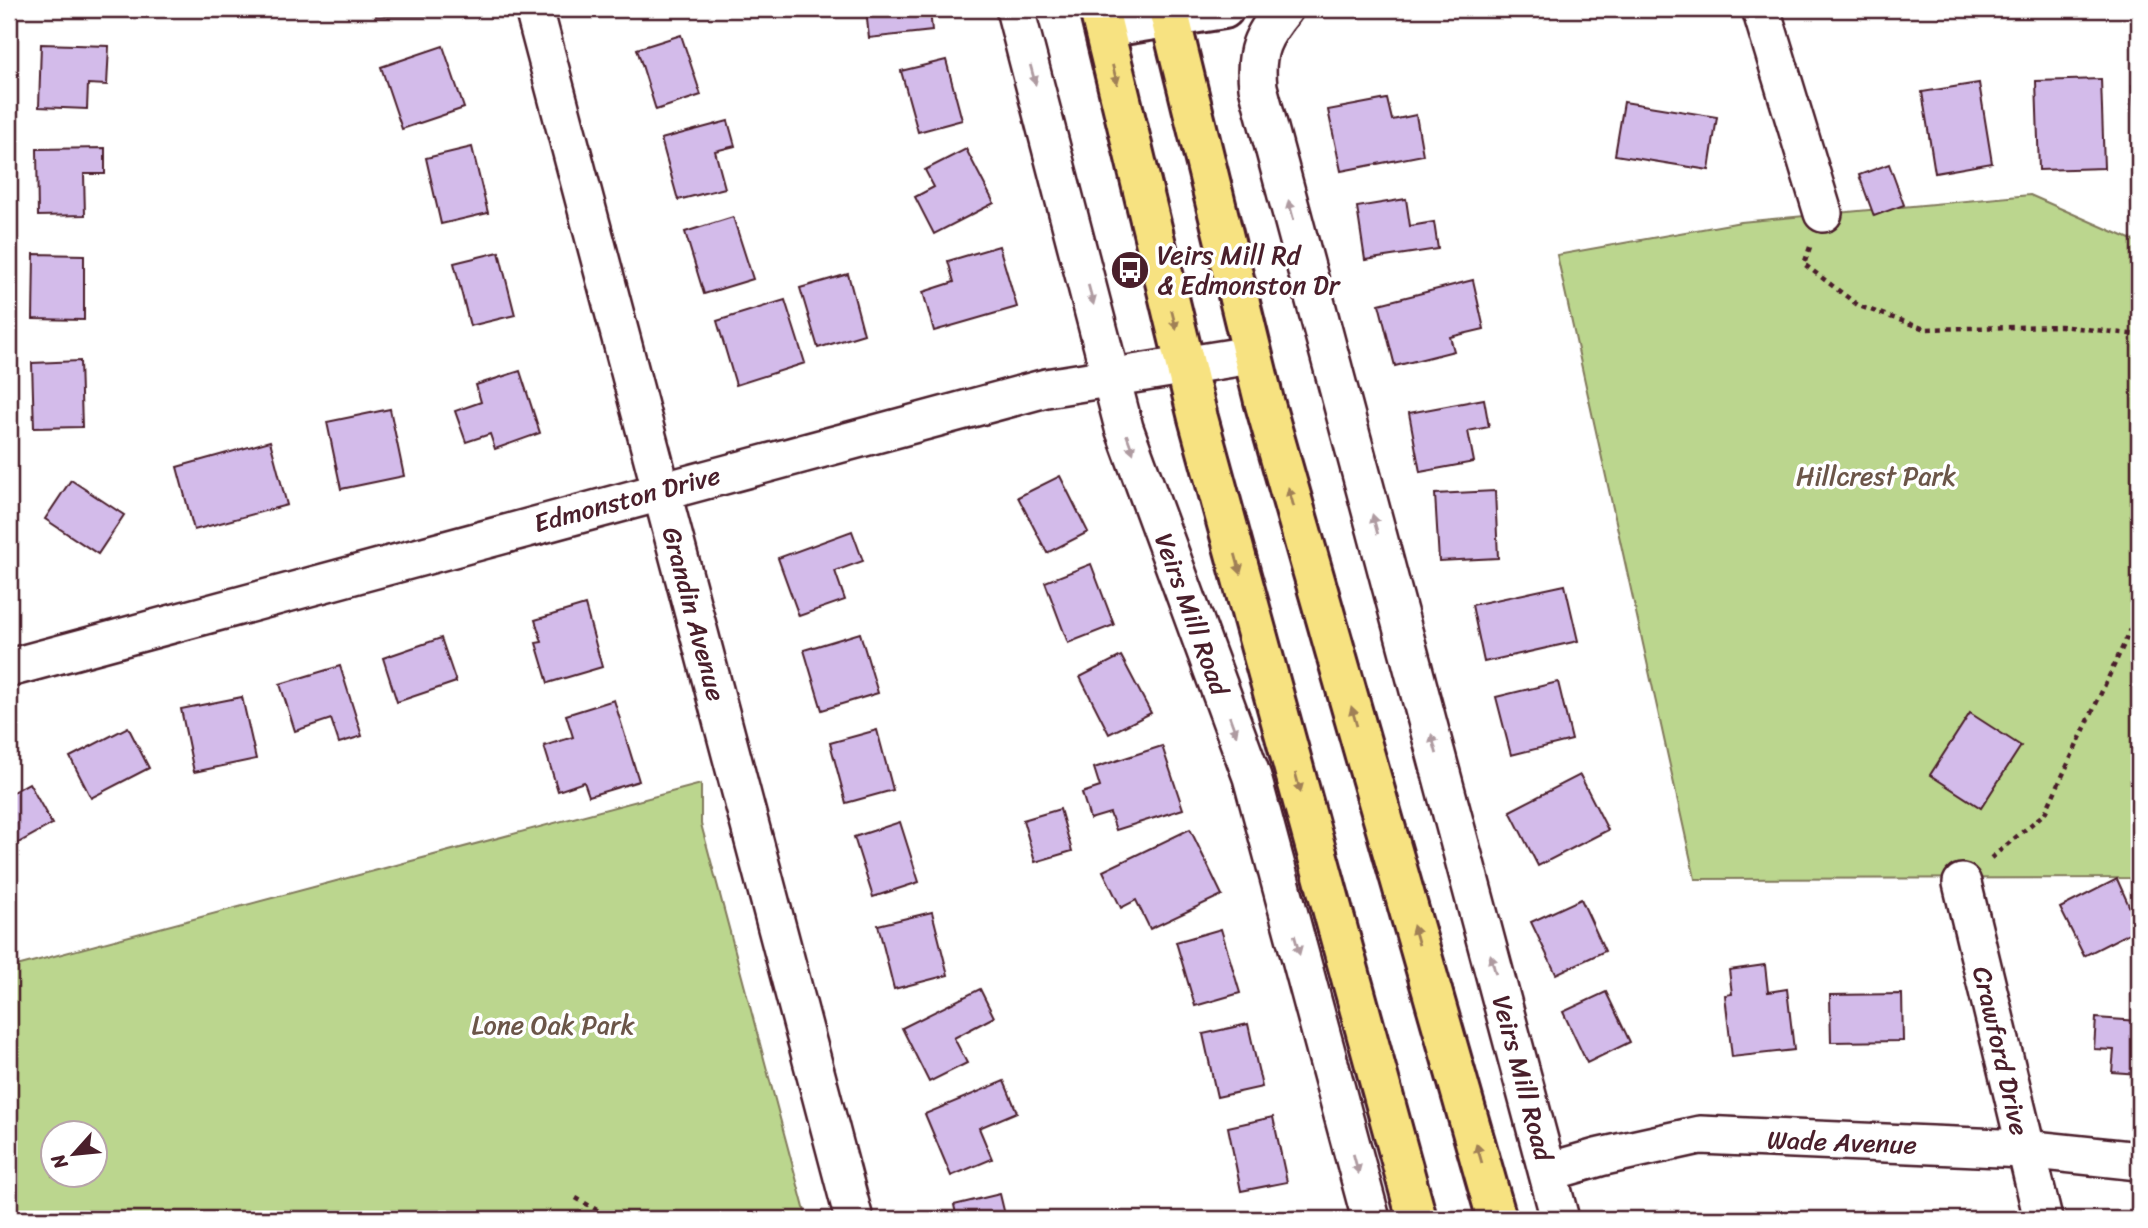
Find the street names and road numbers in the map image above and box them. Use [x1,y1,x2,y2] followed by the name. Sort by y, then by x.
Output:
[528,452,726,546] street label: Edmonston Drive
[649,522,739,706] street label: Grandin Avenue
[1141,526,1243,704] street label: Veirs Mill Road
[1959,962,2043,1140] street label: Crawford Drive
[1479,990,1568,1168] street label: Veirs Mill Road
[1766,1116,1918,1168] street label: Wade Avenue

